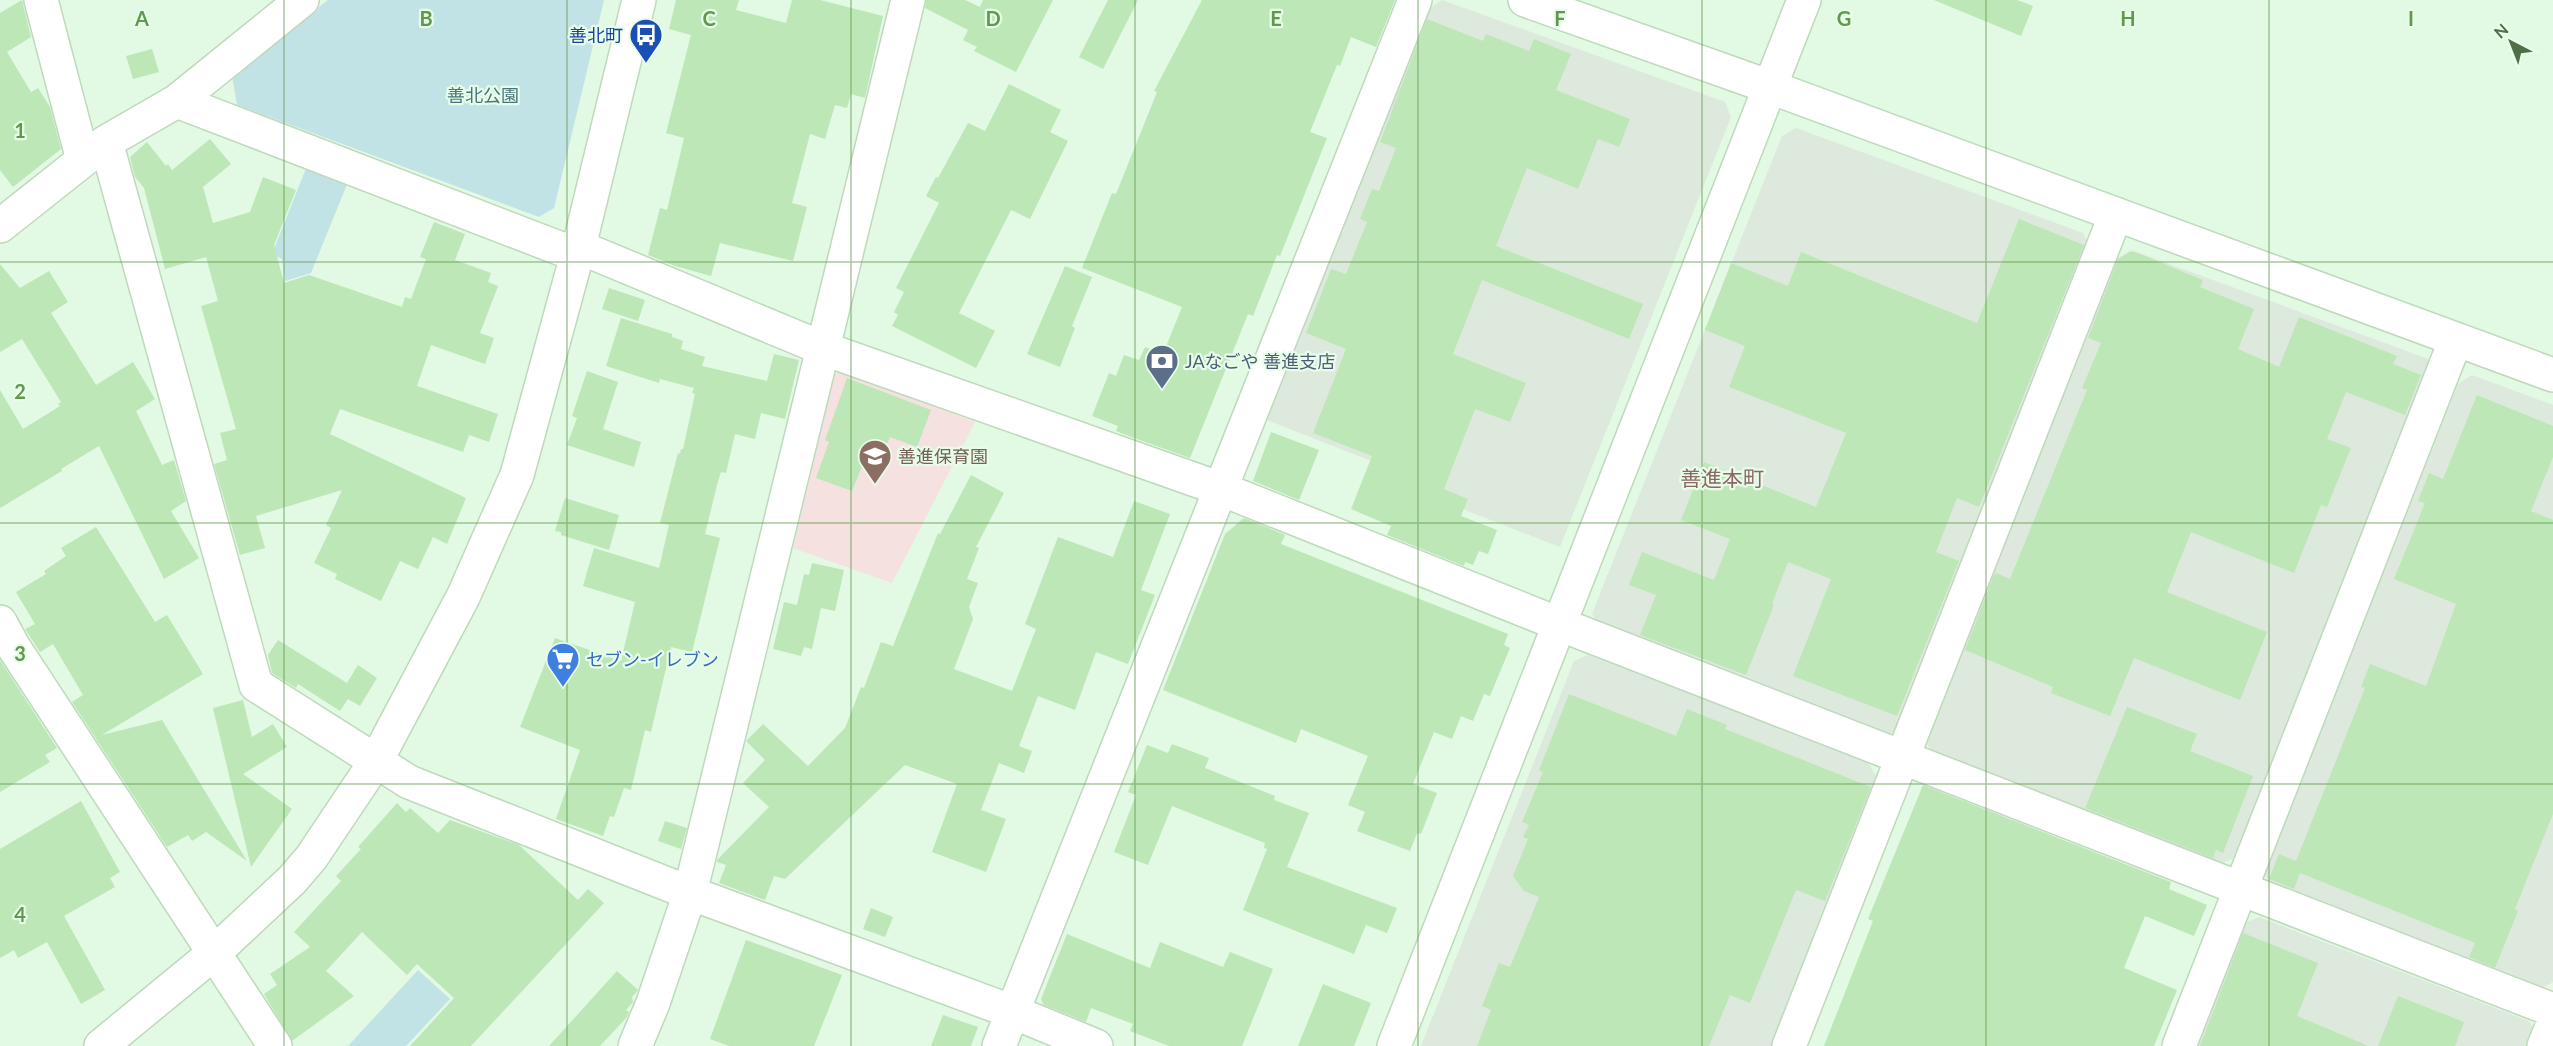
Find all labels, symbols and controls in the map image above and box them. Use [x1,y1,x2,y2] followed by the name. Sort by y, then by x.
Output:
[134,6,149,30] text: A
[419,6,433,30] text: B
[702,6,716,30] text: C
[985,6,1001,30] text: D
[1270,6,1282,30] text: E
[1554,6,1566,30] text: F
[1837,6,1851,30] text: G
[2120,6,2136,30] text: H
[2408,6,2414,30] text: I
[2481,12,2541,72] north arrow
[628,17,664,64] bus stop icon: 善北町
[2490,19,2512,42] text: N
[569,24,623,46] place label: 善北町
[447,84,519,106] park label: 善北公園
[14,118,26,142] text: 1
[1144,343,1180,390] bank icon: JAなごや 善進支店
[1185,350,1335,372] place label: JAなごや 善進支店
[14,379,26,403] text: 2
[857,438,893,485] school or university icon: 善進保育園
[898,445,988,467] place label: 善進保育園
[1680,465,1764,490] district label: 善進本町
[14,641,26,665] text: 3
[545,641,581,688] supermarket icon: セブン-イレブン
[586,648,719,670] place label: セブン-イレブン
[14,902,26,926] text: 4

